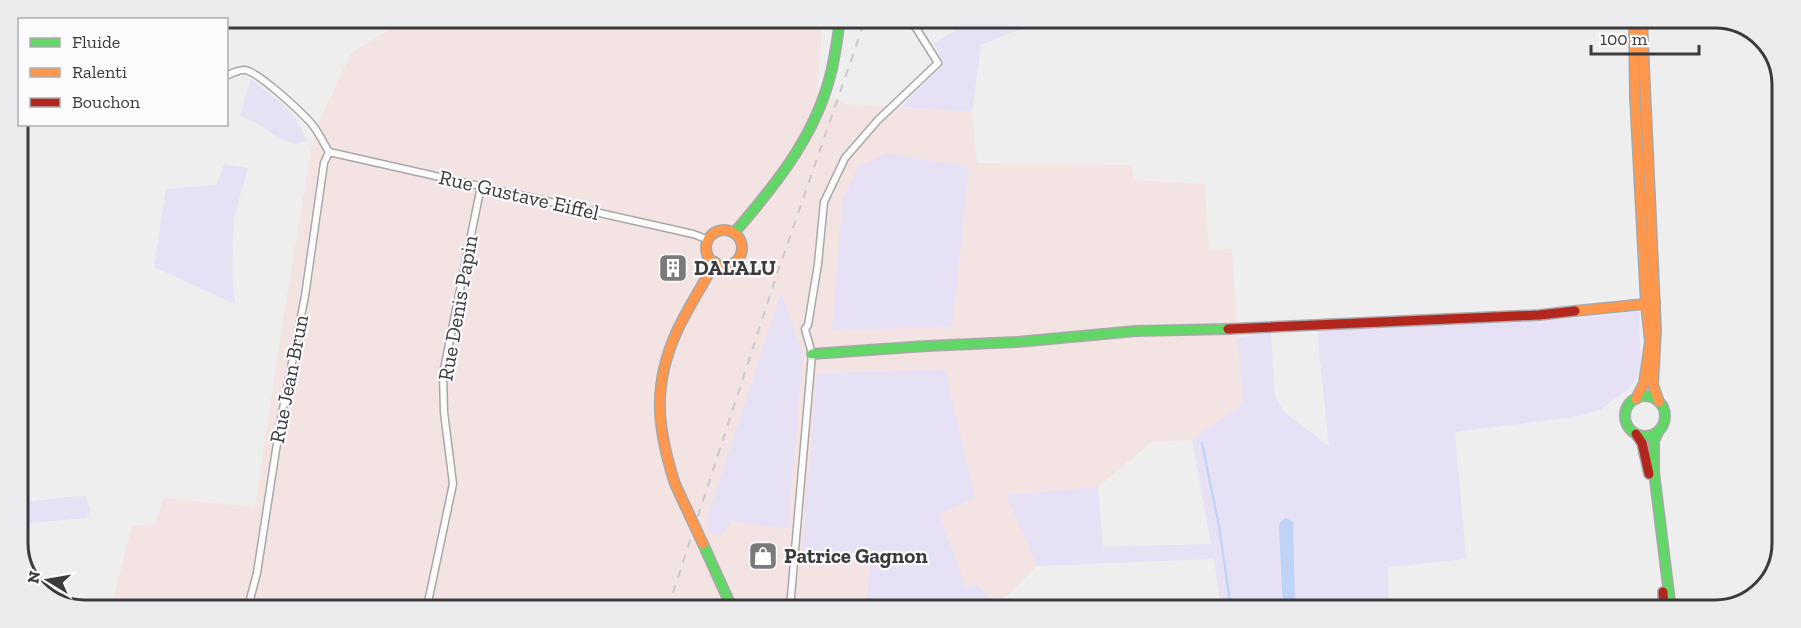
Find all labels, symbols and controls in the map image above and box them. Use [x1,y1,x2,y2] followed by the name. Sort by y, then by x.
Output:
[18,18,228,126] legend
[1591,18,1699,56] scale bar
[1600,28,1648,50] text: 100 m
[72,31,120,53] text: Fluide
[72,61,127,83] text: Ralenti
[72,91,141,113] text: Bouchon
[437,164,602,225] street label: Rue Gustave Eiffel
[432,233,483,383] street label: Rue Denis Papin
[657,252,689,284] building icon: DAL'ALU
[694,255,776,280] place label: DAL'ALU
[264,313,313,445] street label: Rue Jean Brun
[747,540,779,572] shop icon: Patrice Gagnon
[784,543,928,568] place label: Patrice Gagnon
[18,550,78,610] north arrow
[23,569,44,585] text: N

